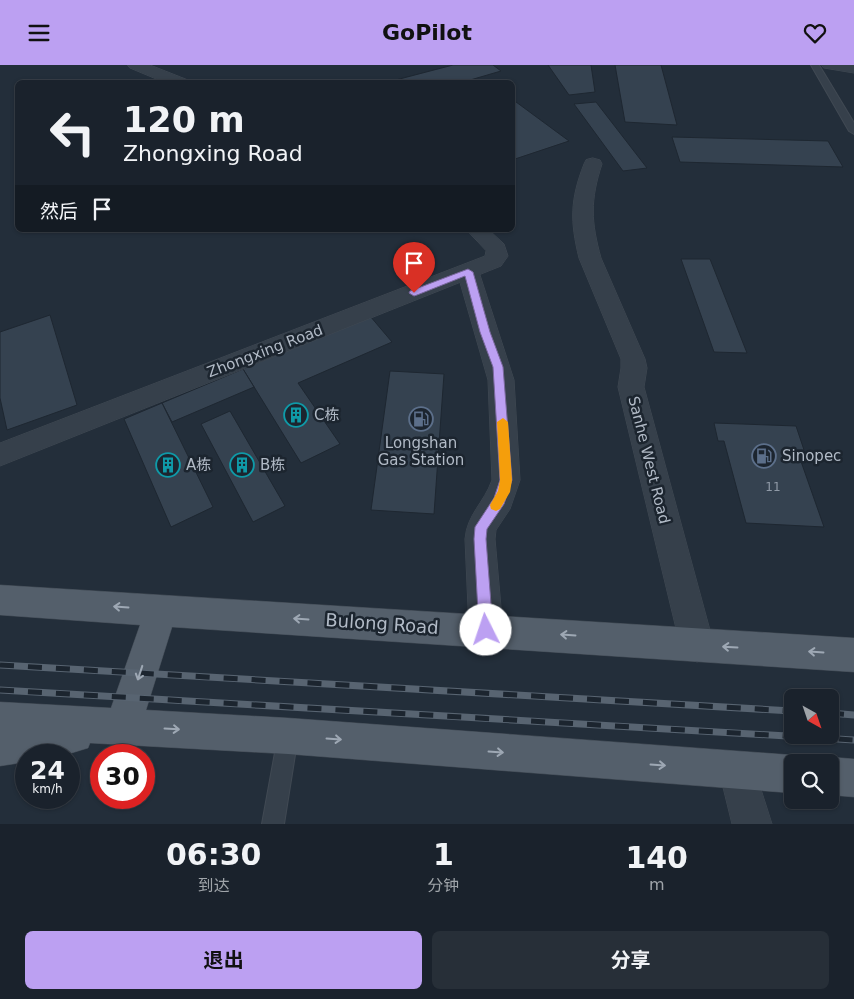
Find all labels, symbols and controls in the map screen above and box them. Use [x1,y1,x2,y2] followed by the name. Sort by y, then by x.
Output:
[25,19,53,47] icon: menu
[801,19,829,47] icon: heart
[382,20,472,45] text: GoPilot
[40,100,105,165] icon: left
[123,100,245,140] text: 120 m
[123,141,303,166] text: Zhongxing Road
[88,195,116,223] icon: arrive
[40,200,78,222] text: 然后
[393,242,435,293] pin
[400,249,428,277] icon: arrive
[205,321,325,381] street label: Zhongxing Road
[624,394,674,526] street label: Sanhe West Road
[283,402,309,428] building icon: C栋
[314,406,339,424] place label: C栋
[408,406,434,432] fuel station icon: Longshan Gas Station
[378,434,464,469] place label: Longshan Gas Station
[751,443,777,469] fuel station icon: Sinopec
[782,447,841,465] place label: Sinopec
[155,452,181,478] building icon: A栋
[229,452,255,478] building icon: B栋
[186,456,211,474] place label: A栋
[260,456,285,474] place label: B栋
[765,480,781,494] house number: 11
[113,603,129,612] one-way arrow
[459,603,511,655] position arrow
[325,609,439,638] street label: Bulong Road
[293,614,309,623] one-way arrow
[560,631,576,640] one-way arrow
[722,642,738,651] one-way arrow
[809,647,825,657] one-way arrow
[135,665,145,681] one-way arrow
[784,689,839,744] north arrow
[784,689,839,809] map controls
[164,725,180,734] one-way arrow
[326,735,342,744] one-way arrow
[90,744,155,809] speed limit sign: 30
[488,747,504,757] one-way arrow
[784,754,839,809] button: search
[30,756,65,785] text: 24
[650,760,666,769] one-way arrow
[32,782,63,796] text: km/h
[166,837,261,872] text: 06:30
[433,837,454,872] text: 1
[625,840,688,875] text: 140
[649,875,664,894] text: m
[198,876,230,895] text: 到达
[427,876,459,895] text: 分钟
[25,931,422,989] button: 退出
[432,931,829,989] button: 分享

